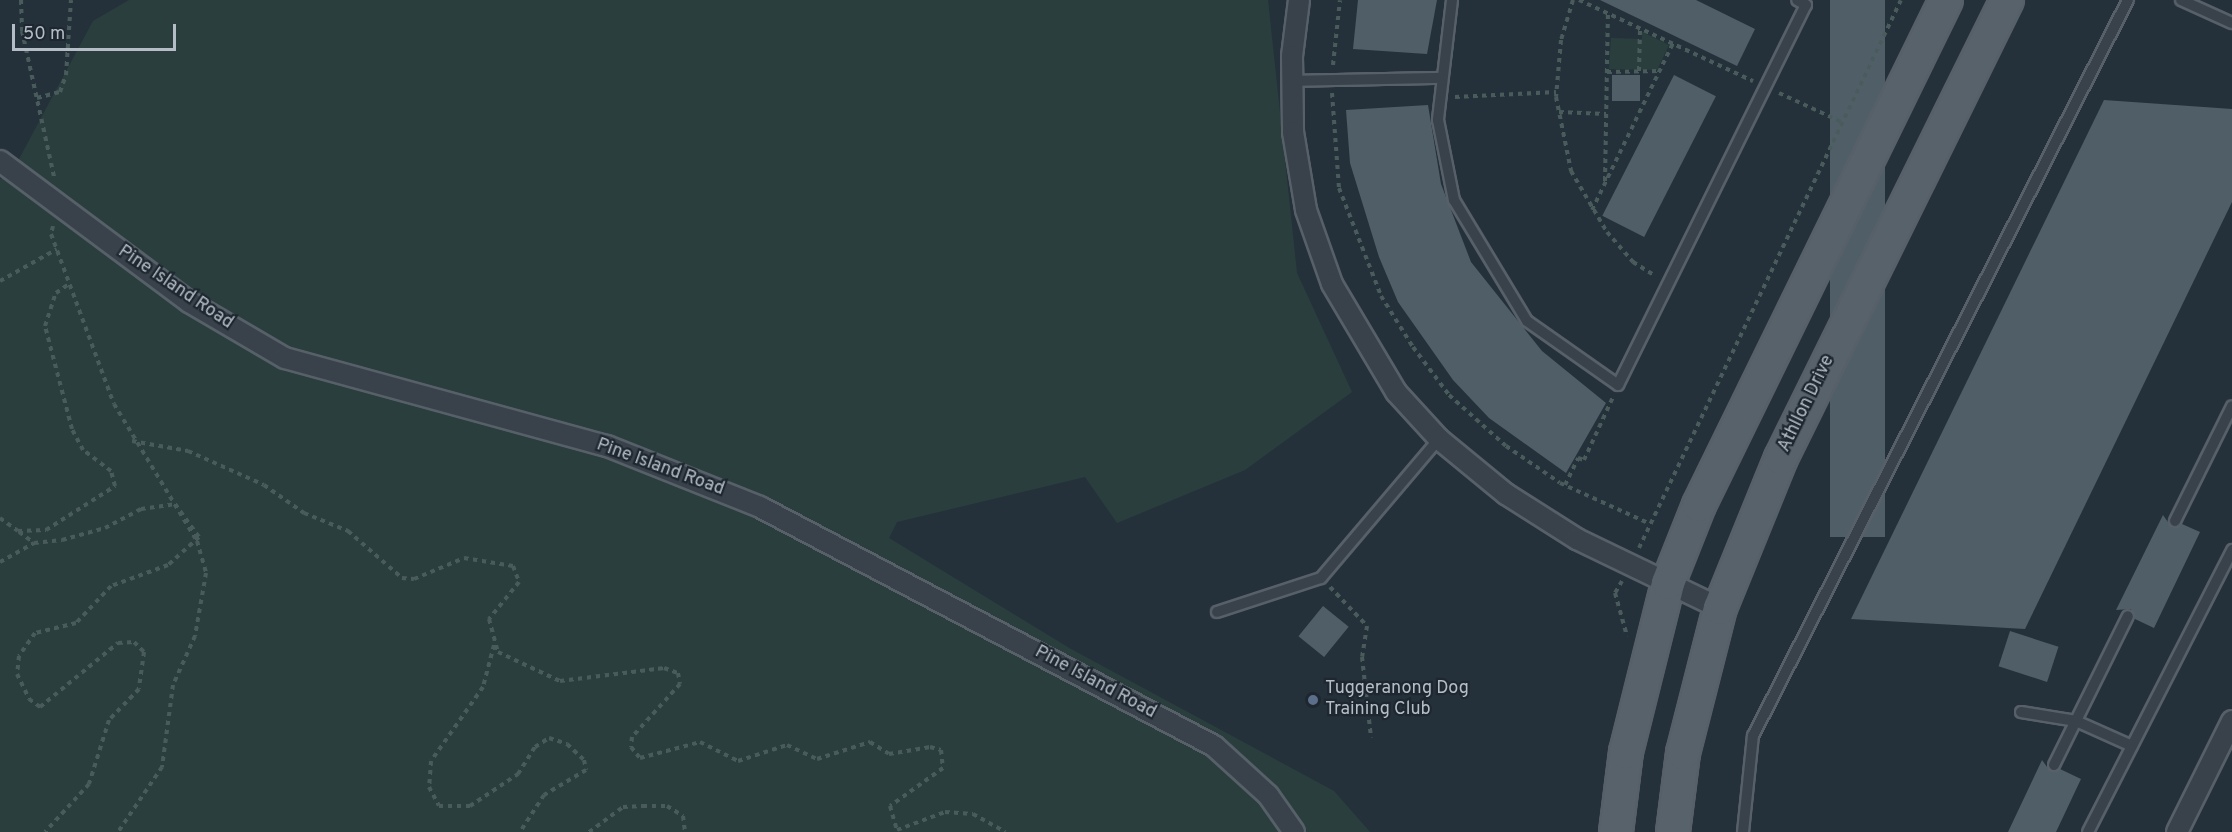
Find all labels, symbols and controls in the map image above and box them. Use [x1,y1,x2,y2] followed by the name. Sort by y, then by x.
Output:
[15,12,178,50] scale bar
[23,23,65,46] text: 50 m
[113,242,237,334] street label: Pine Island Road
[1774,352,1840,456] street label: Athllon Drive
[593,435,727,501] street label: Pine Island Road
[1031,642,1159,724] street label: Pine Island Road
[1325,679,1469,722] place label: Tuggeranong Dog Training Club
[1306,693,1320,707] marker: Tuggeranong Dog Training Club

